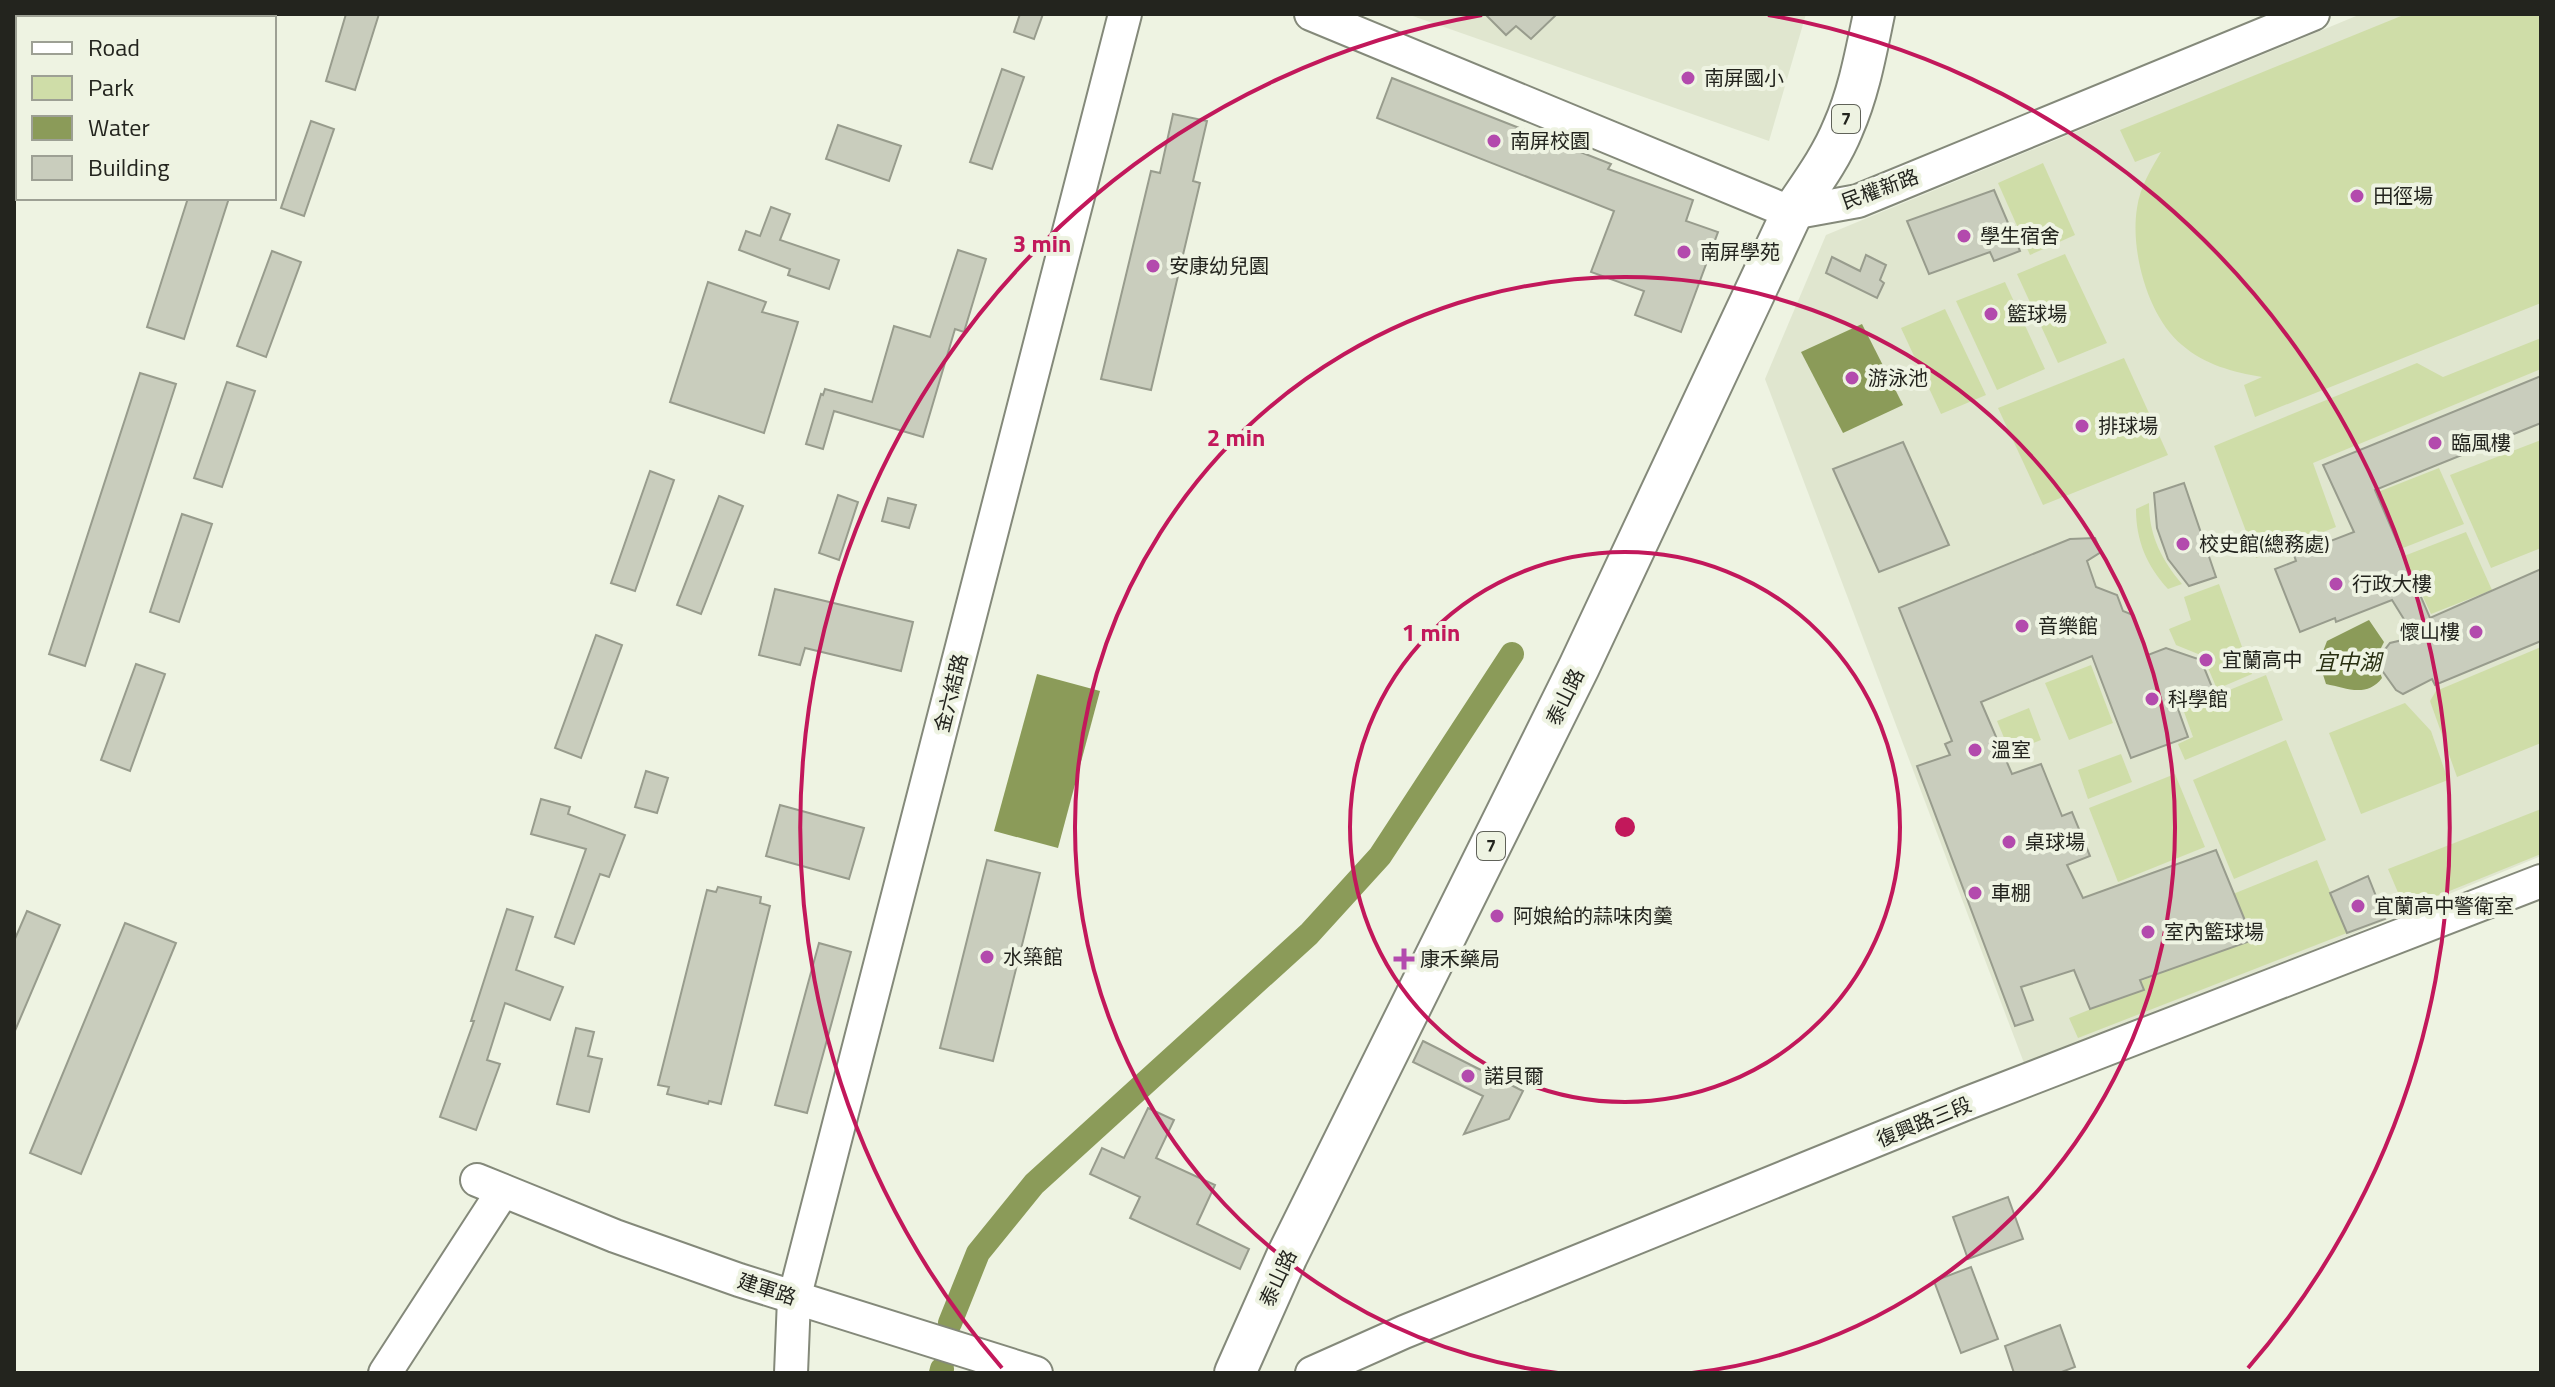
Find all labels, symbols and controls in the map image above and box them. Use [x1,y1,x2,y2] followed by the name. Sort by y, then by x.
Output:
[16,16,276,200] legend
[88,29,140,65] text: Road
[1704,62,1784,93] place label: 南屏國小
[88,69,134,105] text: Park
[1679,69,1697,87] marker: 南屏國小
[1832,105,1860,133] road number: 7
[88,109,150,145] text: Water
[1510,125,1590,156] place label: 南屏校園
[1485,132,1503,150] marker: 南屏校園
[88,149,170,185] text: Building
[1837,160,1923,217] street label: 民權新路
[2373,180,2433,211] place label: 田徑場
[2348,187,2366,205] marker: 田徑場
[1980,220,2060,251] place label: 學生宿舍
[1013,225,1071,261] text: 3 min
[1955,227,1973,245] marker: 學生宿舍
[1700,236,1780,267] place label: 南屏學苑
[1675,243,1693,261] marker: 南屏學苑
[1169,250,1269,281] place label: 安康幼兒園
[1144,257,1162,275] marker: 安康幼兒園
[2007,298,2067,329] place label: 籃球場
[1982,305,2000,323] marker: 籃球場
[1868,362,1928,393] place label: 游泳池
[1843,369,1861,387] marker: 游泳池
[2098,410,2158,441] place label: 排球場
[2073,417,2091,435] marker: 排球場
[1207,419,1265,455] text: 2 min
[2451,427,2511,458] place label: 臨風樓
[2426,434,2444,452] marker: 臨風樓
[2199,528,2330,559] place label: 校史館(總務處)
[2174,535,2192,553] marker: 校史館(總務處)
[2352,568,2432,599] place label: 行政大樓
[2327,575,2345,593] marker: 行政大樓
[2038,610,2098,641] place label: 音樂館
[1402,614,1460,650] text: 1 min
[2400,616,2460,647] place label: 懷山樓
[2013,617,2031,635] marker: 音樂館
[2467,623,2485,641] marker: 懷山樓
[2222,644,2302,675] place label: 宜蘭高中
[2315,645,2384,679] water label: 宜中湖
[926,650,975,735] street label: 金六結路
[2197,651,2215,669] marker: 宜蘭高中
[1537,663,1592,731] street label: 泰山路
[2168,683,2228,714] place label: 科學館
[2143,690,2161,708] marker: 科學館
[1991,734,2031,765] place label: 溫室
[1966,741,1984,759] marker: 溫室
[1611,813,1639,841] centre of rings
[2025,826,2085,857] place label: 桌球場
[1477,832,1505,860] road number: 7
[2000,833,2018,851] marker: 桌球場
[1991,877,2031,908] place label: 車棚
[1966,884,1984,902] marker: 車棚
[2374,890,2514,921] place label: 宜蘭高中警衛室
[2349,897,2367,915] marker: 宜蘭高中警衛室
[1513,900,1673,931] place label: 阿娘給的蒜味肉羹
[1488,907,1506,925] marker: 阿娘給的蒜味肉羹
[2164,916,2264,947] place label: 室內籃球場
[2139,923,2157,941] marker: 室內籃球場
[1003,941,1063,972] place label: 水築館
[1420,943,1500,974] place label: 康禾藥局
[978,948,996,966] marker: 水築館
[1395,950,1413,968] marker: 康禾藥局
[1484,1060,1544,1091] place label: 諾貝爾
[1459,1067,1477,1085] marker: 諾貝爾
[1872,1088,1976,1155] street label: 復興路三段
[1251,1244,1304,1312] street label: 泰山路
[734,1265,800,1313] street label: 建軍路

